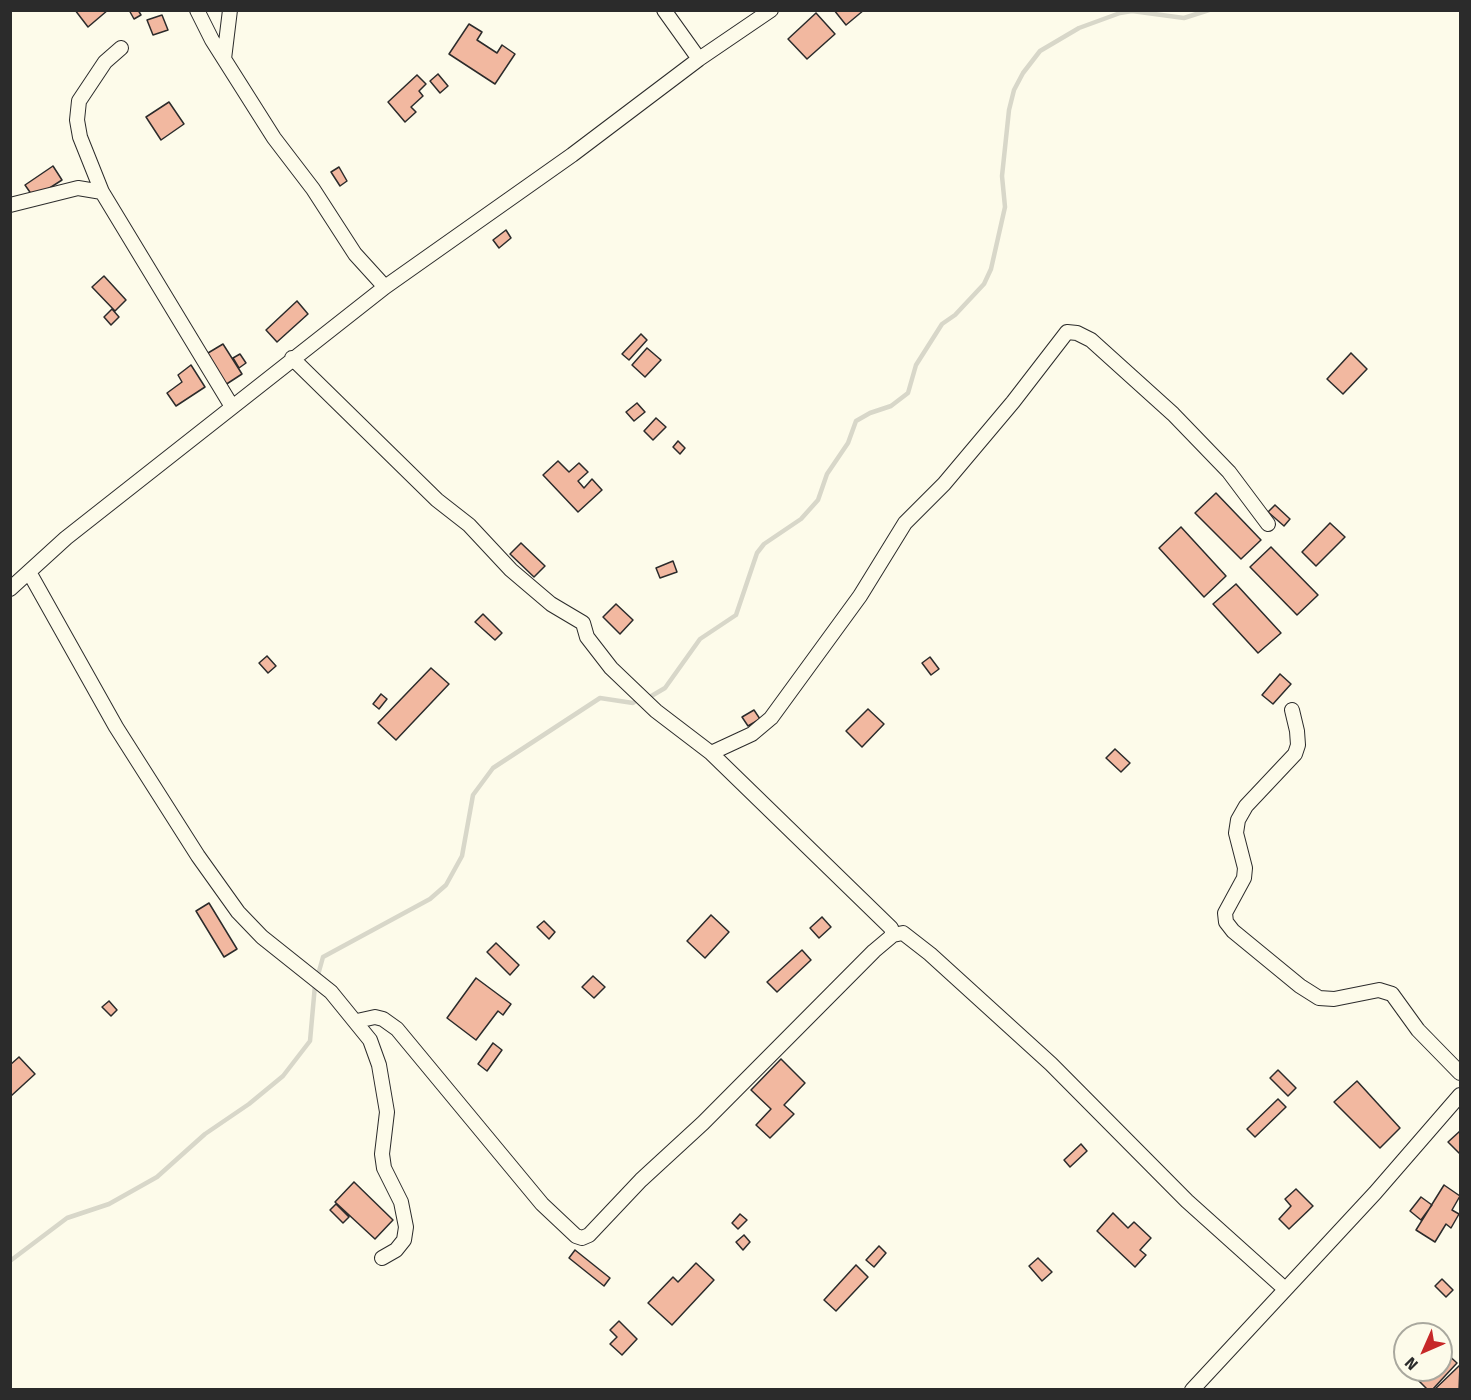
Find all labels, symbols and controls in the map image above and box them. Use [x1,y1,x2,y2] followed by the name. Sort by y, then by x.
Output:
[1393,1322,1453,1382] north arrow
[1401,1353,1422,1374] text: N

